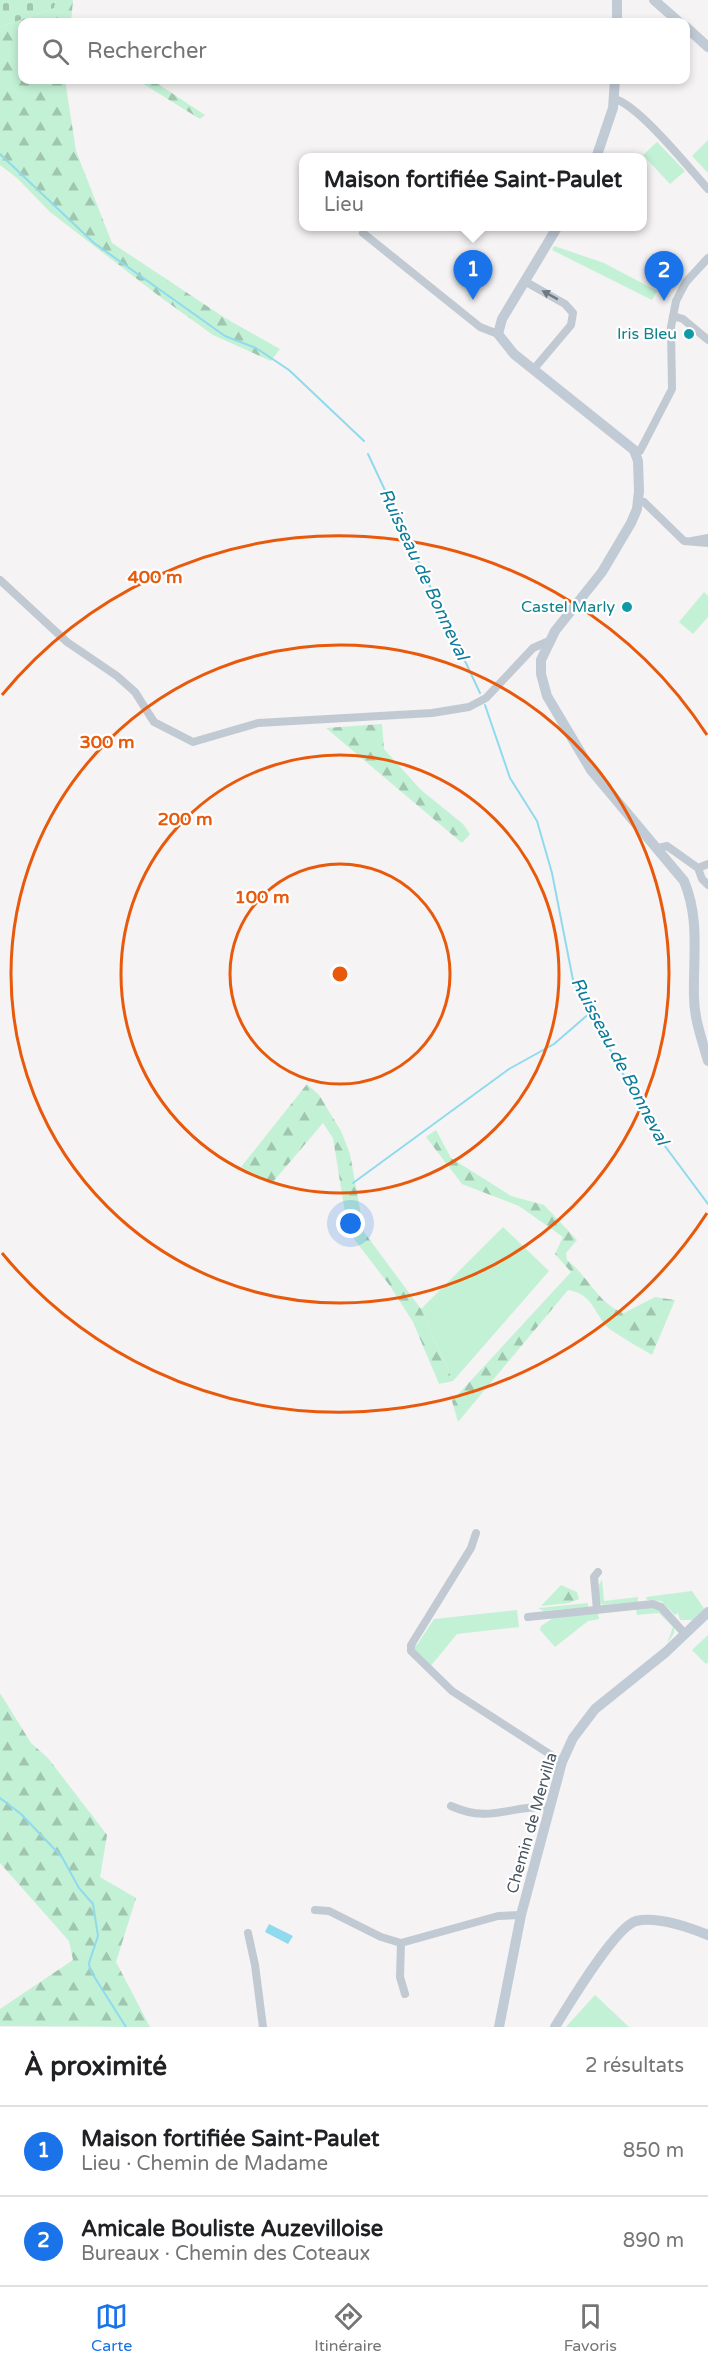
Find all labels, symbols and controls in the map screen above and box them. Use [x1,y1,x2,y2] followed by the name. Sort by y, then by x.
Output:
[18,18,690,84] search box
[39,35,72,68] icon: search
[87,38,207,64] text: Rechercher
[299,153,647,231] popup
[324,167,622,193] text: Maison fortifiée Saint-Paulet
[324,193,364,217] text: Lieu
[454,250,492,300] pin: 1
[644,252,684,301] pin: 2
[541,290,558,300] one-way arrow
[617,324,677,344] place label: Iris Bleu
[682,327,696,341] marker: Iris Bleu
[375,485,475,666] water label: Ruisseau de Bonneval
[127,566,183,588] text: 400 m
[521,597,615,617] place label: Castel Marly
[620,600,634,614] marker: Castel Marly
[79,731,135,753] text: 300 m
[157,808,213,830] text: 200 m
[234,886,290,908] text: 100 m
[330,964,350,984] centre of rings
[566,973,675,1151] water label: Ruisseau de Bonneval
[336,1209,365,1238] your location
[502,1750,562,1896] street label: Chemin de Mervilla
[24,2051,167,2082] text: À proximité
[585,2054,684,2078] text: 2 résultats
[81,2126,379,2152] text: Maison fortifiée Saint-Paulet
[37,2139,50,2163] text: 1
[623,2139,684,2163] text: 850 m
[81,2152,328,2176] text: Lieu · Chemin de Madame
[81,2216,383,2242] text: Amicale Bouliste Auzevilloise
[37,2229,50,2253] text: 2
[623,2229,684,2253] text: 890 m
[81,2242,370,2266] text: Bureaux · Chemin des Coteaux
[91,2300,132,2356] tab: Carte
[314,2300,382,2356] tab: Itinéraire
[564,2300,617,2356] tab: Favoris

